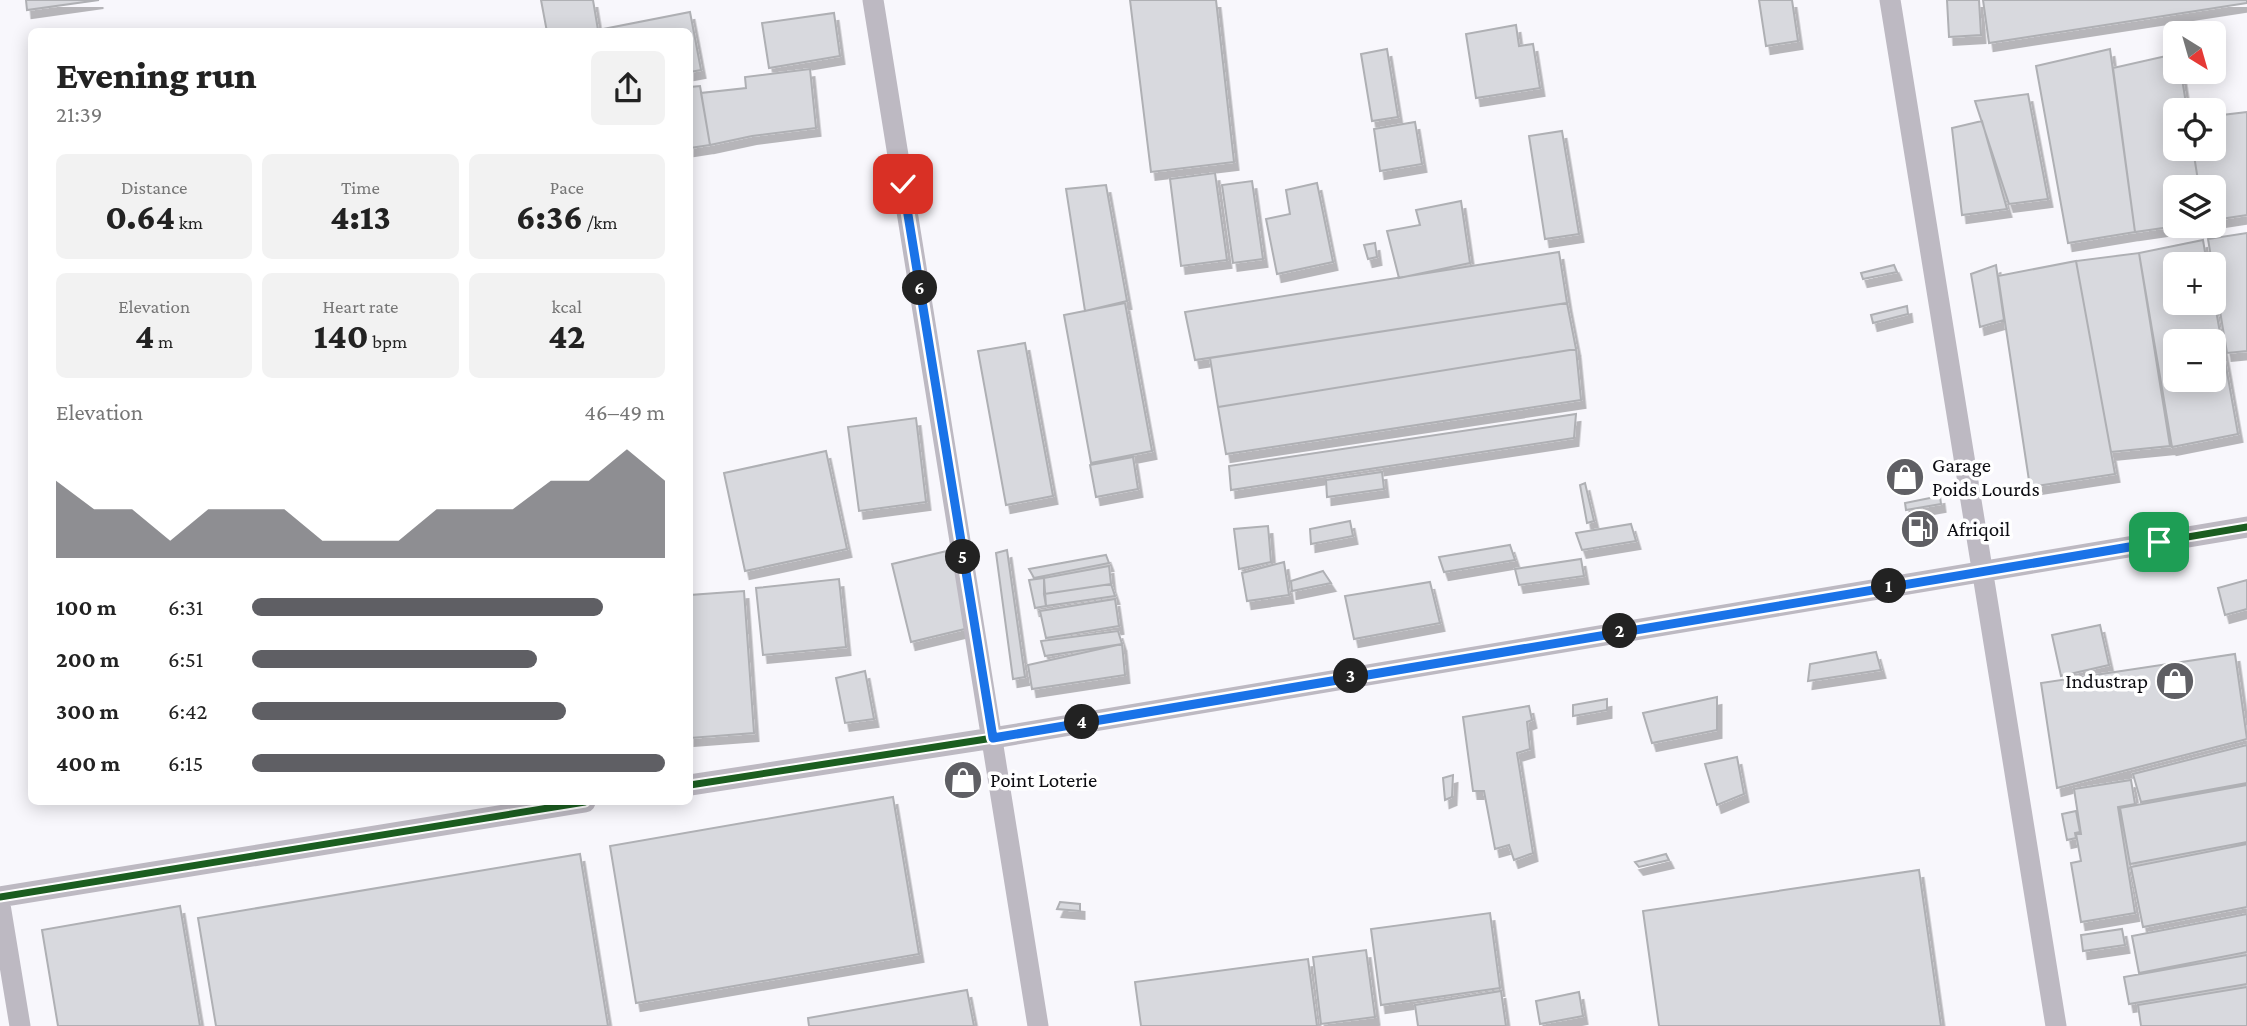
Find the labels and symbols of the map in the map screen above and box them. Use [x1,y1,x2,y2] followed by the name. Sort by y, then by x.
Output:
[2163,21,2226,84] north arrow
[873,154,933,214] pin
[902,270,937,306] pin: 6
[1932,453,2040,501] place label: Garage Poids Lourds
[1884,456,1926,498] shop icon: Garage Poids Lourds
[1899,508,1941,550] fuel station icon: Afriqoil
[2129,512,2189,572] pin
[1947,517,2010,541] place label: Afriqoil
[946,540,981,574] pin: 5
[1871,568,1906,604] pin: 1
[1602,614,1638,648] pin: 2
[1334,658,1368,694] pin: 3
[2154,660,2196,702] shop icon: Industrap
[2065,669,2148,693] place label: Industrap
[1064,704,1100,740] pin: 4
[942,759,984,801] shop icon: Point Loterie
[990,768,1097,792] place label: Point Loterie

